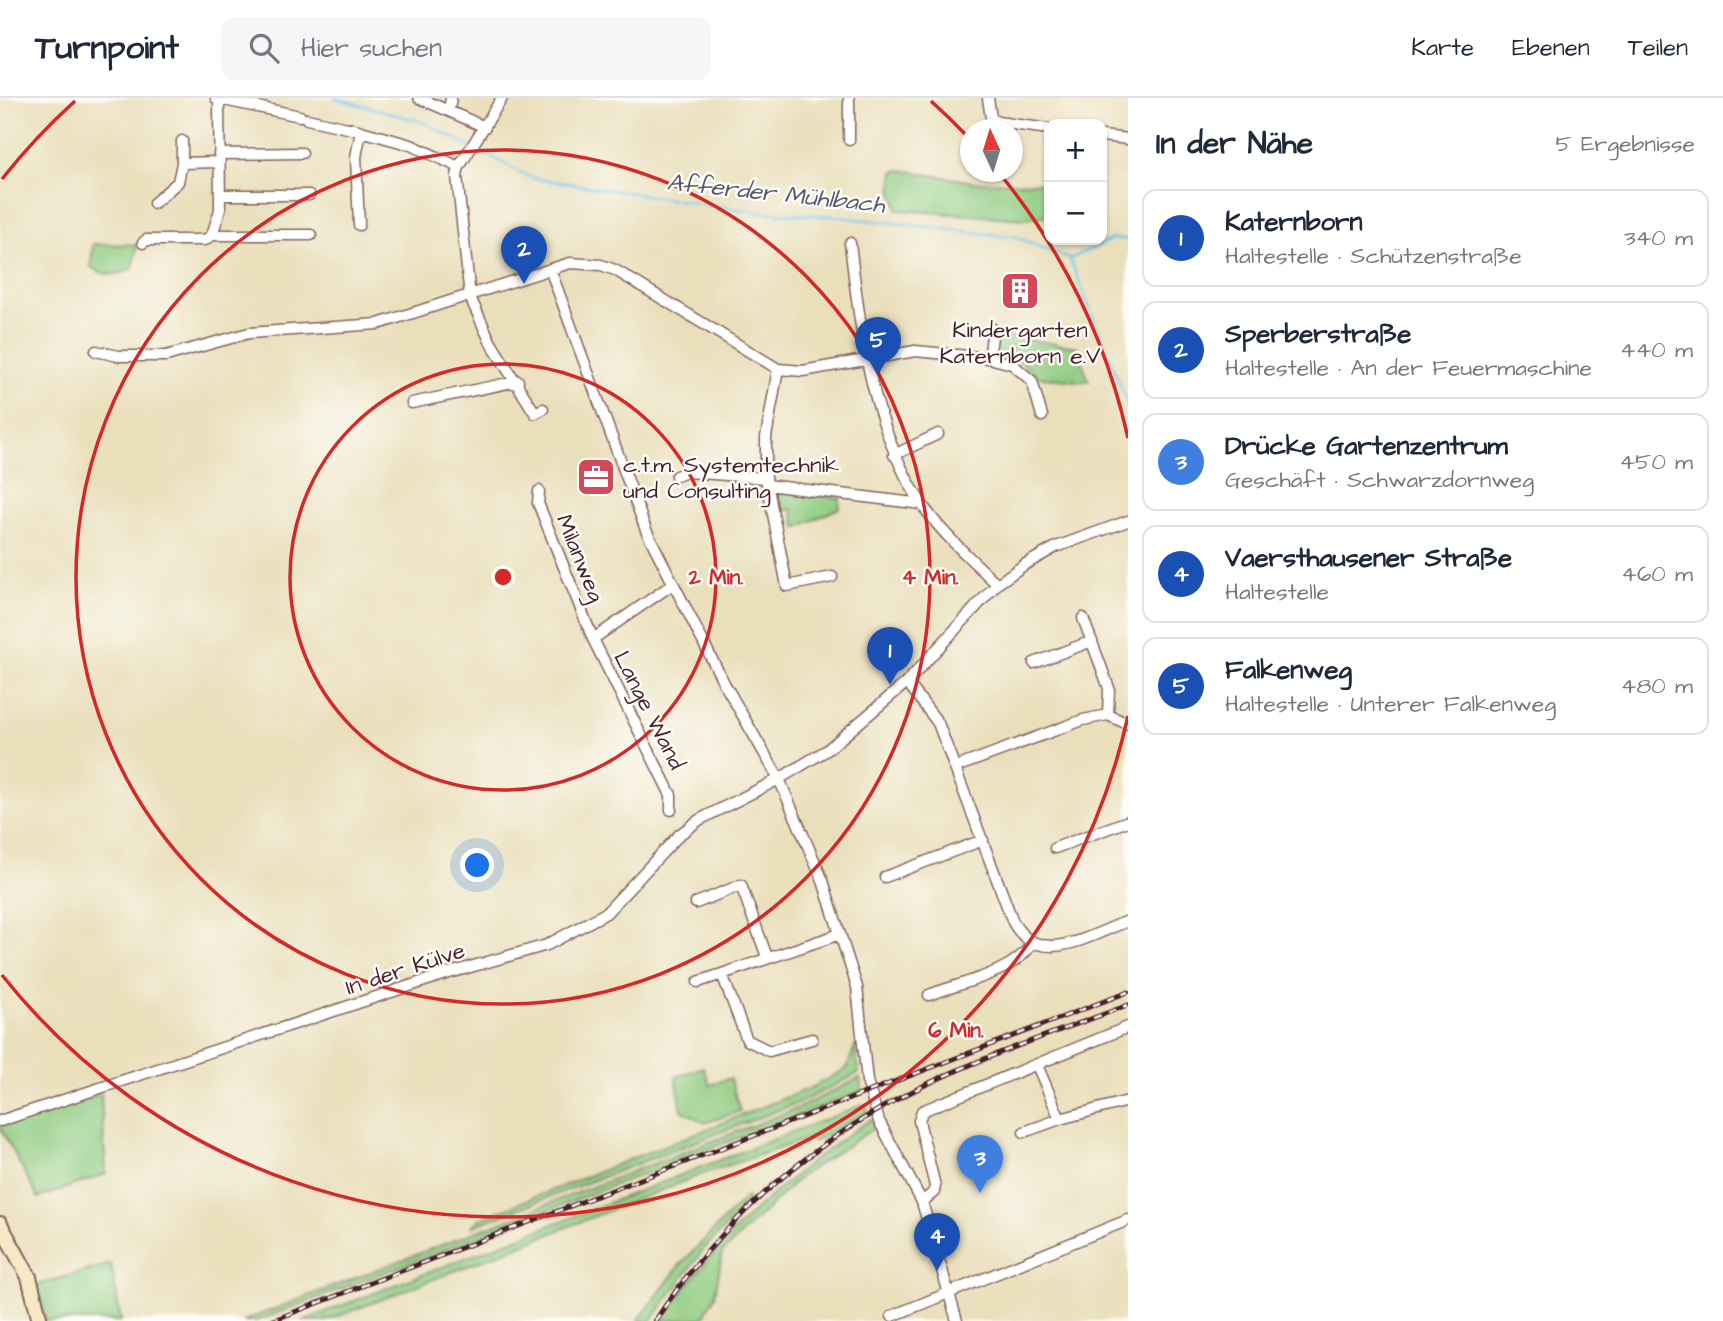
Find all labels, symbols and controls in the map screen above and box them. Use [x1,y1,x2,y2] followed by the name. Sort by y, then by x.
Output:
[221,17,711,80] search box
[35,25,179,71] text: Turnpoint
[245,29,283,67] icon: search
[301,30,442,66] text: Hier suchen
[1411,31,1474,65] text: Karte
[1512,31,1590,65] text: Ebenen
[1628,31,1688,65] text: Teilen
[960,119,1023,182] north arrow
[1044,119,1107,245] map controls
[1044,119,1107,182] button: +
[1156,123,1313,165] text: In der Nähe
[1555,128,1695,160] text: 5 Ergebnisse
[665,166,888,222] water label: Afferder Mühlbach
[1044,182,1107,245] button: −
[1225,204,1362,240] text: Katernborn
[1180,222,1182,254] text: 1
[1624,222,1693,254] text: 340 m
[501,226,547,284] pin: 2
[1225,240,1522,272] text: Haltestelle · Schützenstraße
[999,270,1041,312] building icon: Kindergarten Katernborn e.V
[940,314,1101,372] place label: Kindergarten Katernborn e.V
[1225,316,1411,352] text: Sperberstraße
[855,317,901,375] pin: 5
[1174,334,1188,366] text: 2
[1620,334,1693,366] text: 440 m
[1225,352,1592,384] text: Haltestelle · An der Feuermaschine
[1225,428,1508,464] text: Drücke Gartenzentrum
[1175,446,1187,478] text: 3
[1619,446,1693,478] text: 450 m
[623,449,839,508] place label: c.t.m. Systemtechnik und Consulting
[575,456,617,498] office icon: c.t.m. Systemtechnik und Consulting
[1225,464,1534,496] text: Geschäft · Schwarzdornweg
[547,510,612,608] street label: Milanweg
[1225,540,1512,576] text: Vaersthausener Straße
[1173,558,1189,590] text: 4
[1621,558,1693,590] text: 460 m
[688,563,743,592] text: 2 Min.
[902,563,958,592] text: 4 Min.
[491,565,515,589] centre of rings
[1225,576,1329,608] text: Haltestelle
[867,627,913,685] pin: 1
[605,646,693,776] street label: Lange Wand
[1225,652,1352,688] text: Falkenweg
[1173,670,1189,702] text: 5
[1621,670,1693,702] text: 480 m
[1225,688,1556,720] text: Haltestelle · Unterer Falkenweg
[460,848,494,882] your location
[341,935,469,1003] street label: In der Külve
[928,1016,984,1045] text: 6 Min.
[957,1135,1003,1193] pin: 3
[914,1213,960,1271] pin: 4

